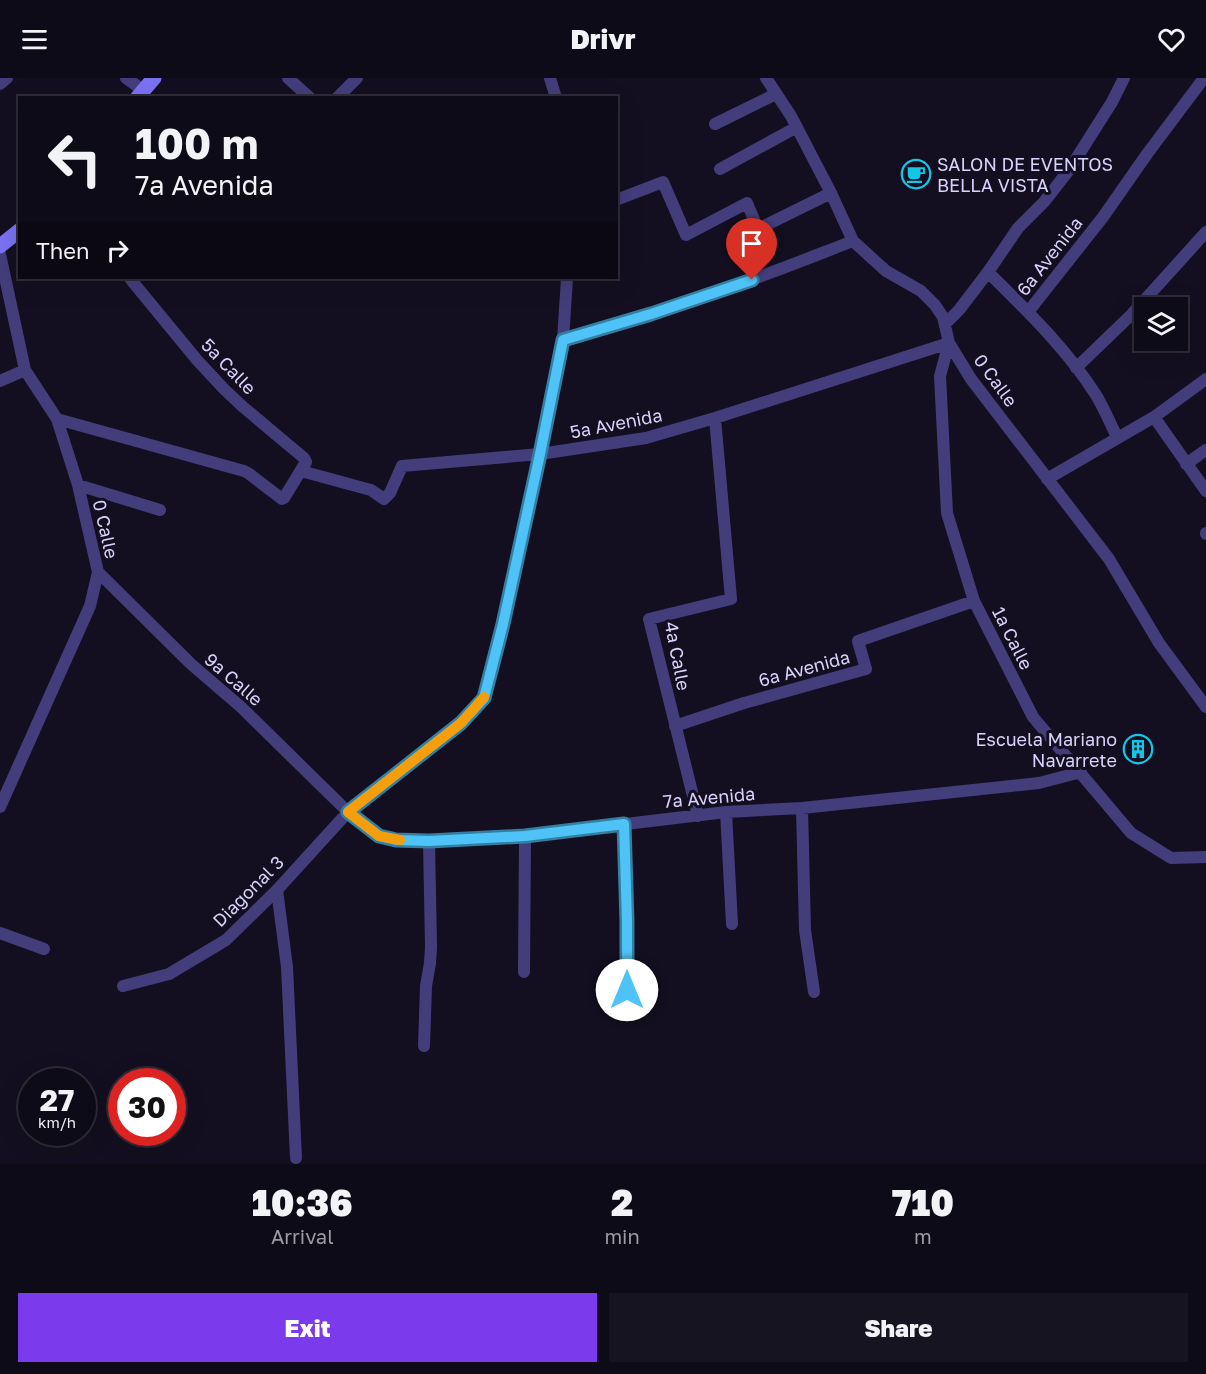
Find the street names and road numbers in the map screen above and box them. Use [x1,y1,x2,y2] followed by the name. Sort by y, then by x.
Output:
[1011,212,1087,300] street label: 6a Avenida
[197,333,261,399] street label: 5a Calle
[970,349,1022,411] street label: 0 Calle
[568,403,664,443] street label: 5a Avenida
[89,497,123,561] street label: 0 Calle
[988,603,1038,673] street label: 1a Calle
[661,620,695,692] street label: 4a Calle
[756,645,852,691] street label: 6a Avenida
[200,648,268,710] street label: 9a Calle
[662,782,756,812] street label: 7a Avenida
[208,851,288,931] street label: Diagonal 3

